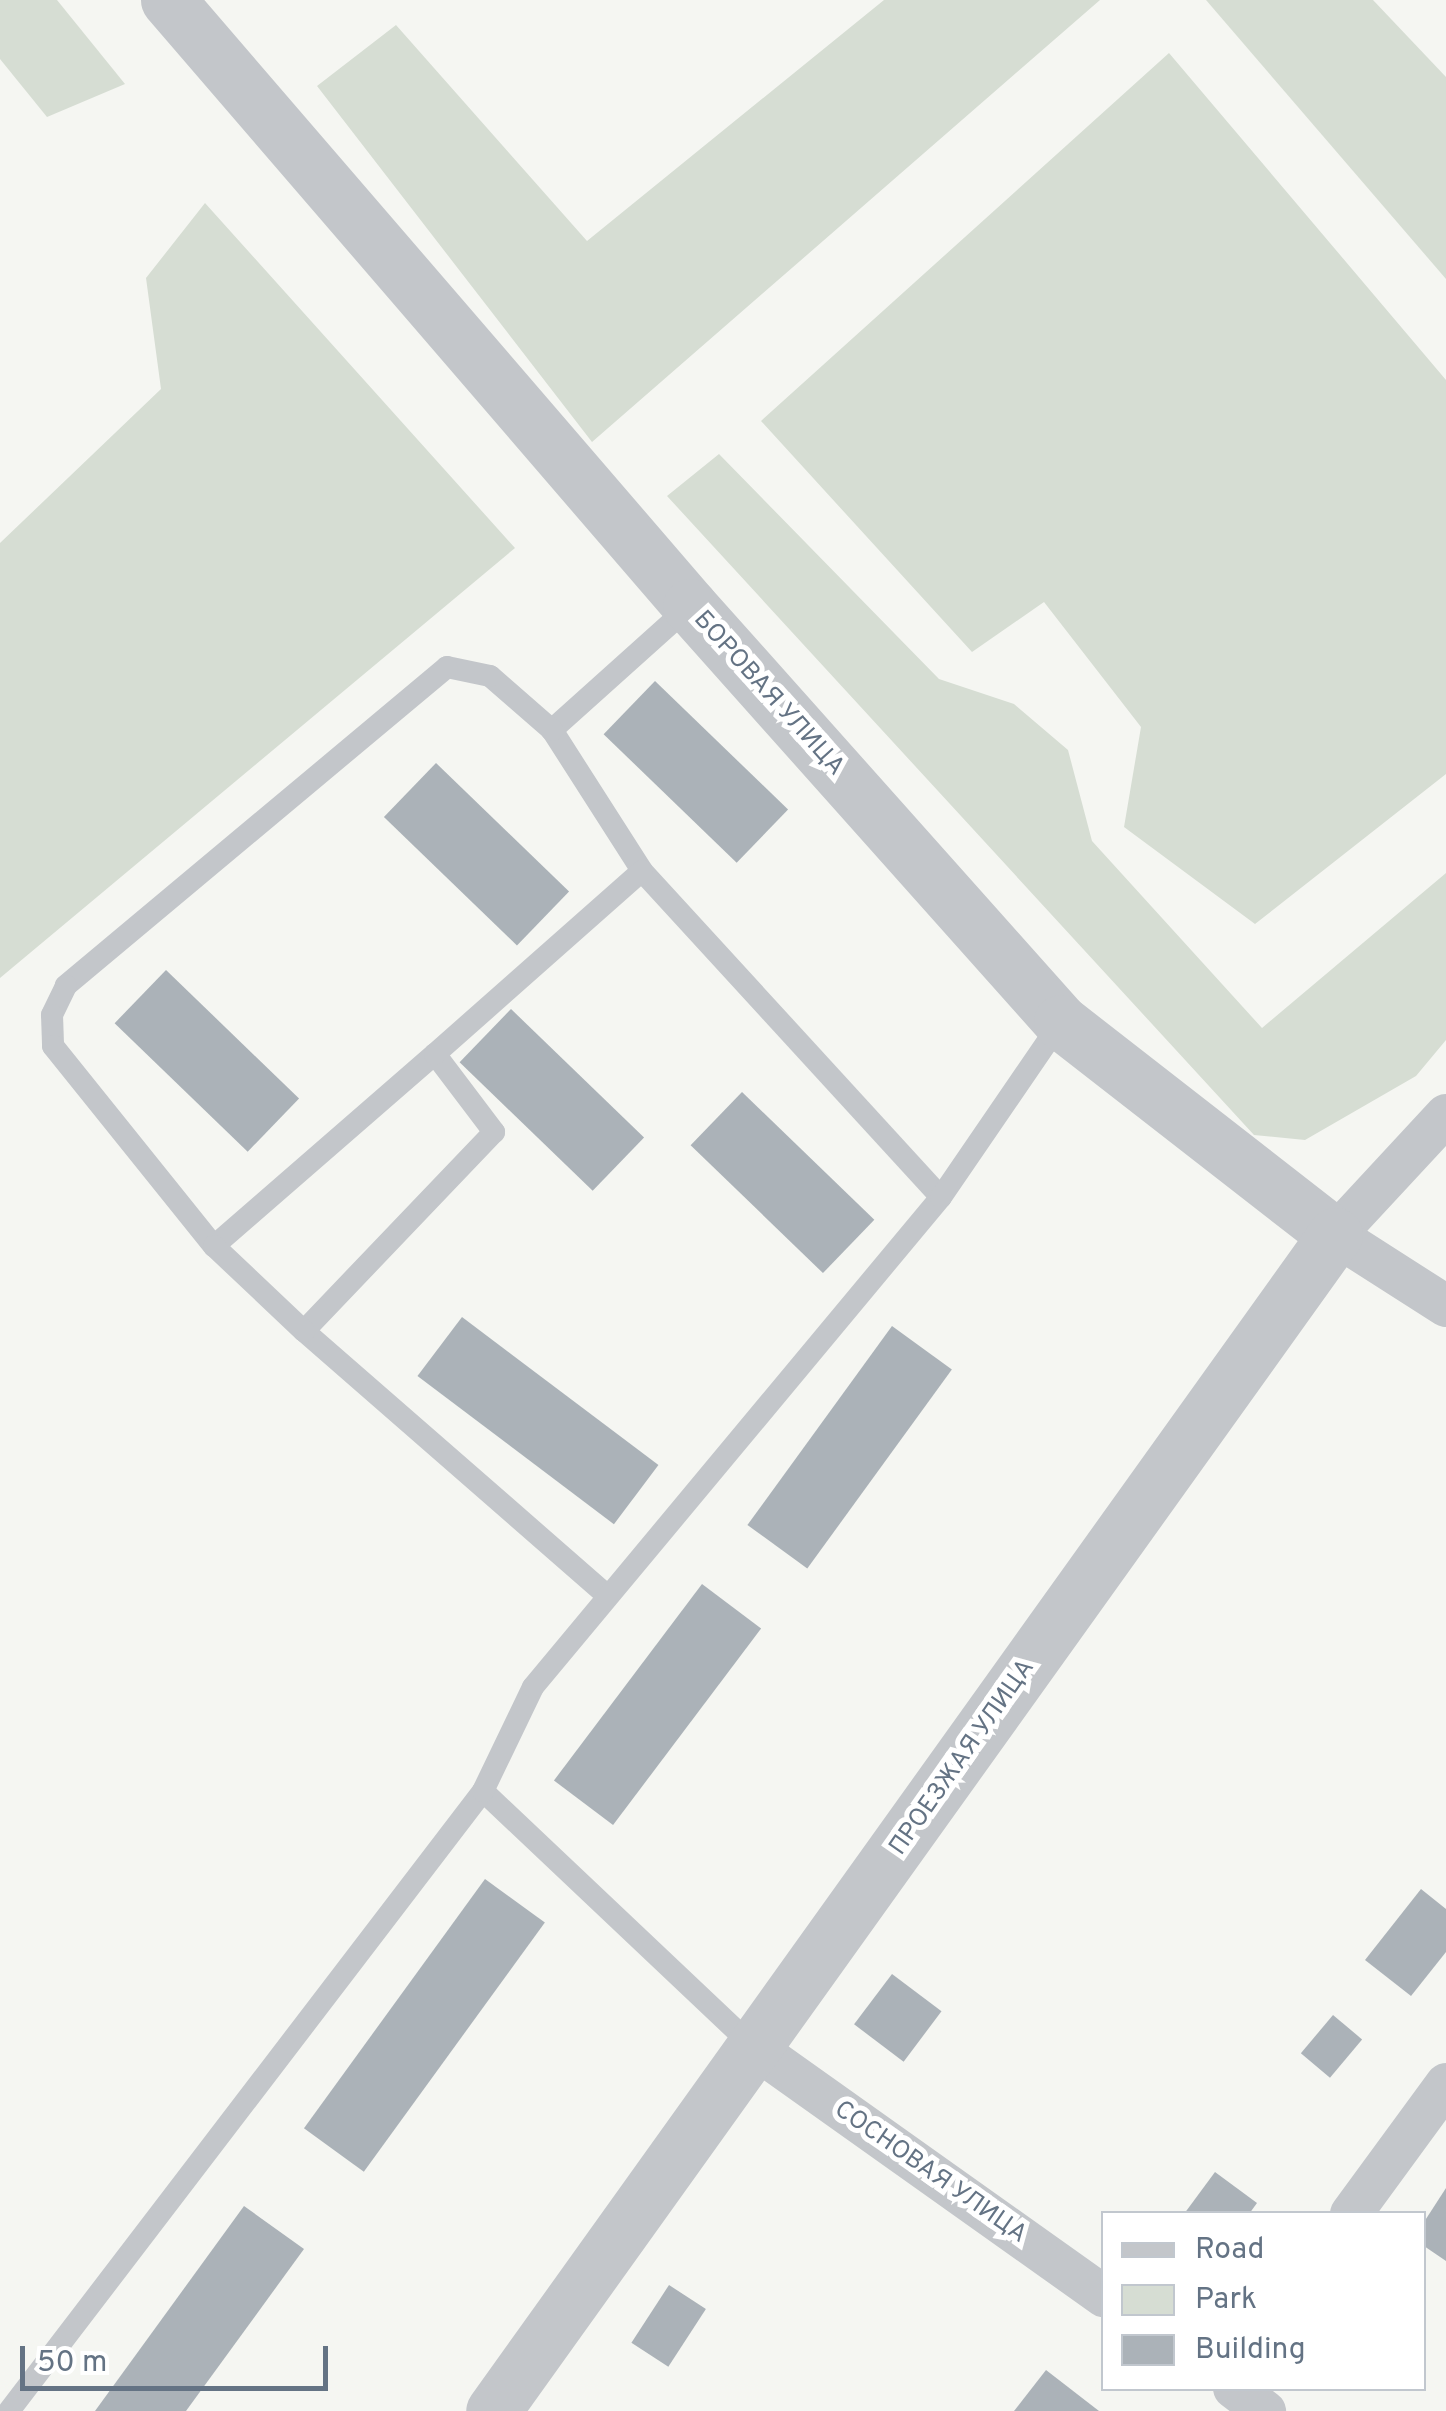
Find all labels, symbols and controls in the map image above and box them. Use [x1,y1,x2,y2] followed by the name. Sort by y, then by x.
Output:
[686,605,850,783] street label: БОРОВАЯ УЛИЦА
[884,1654,1042,1862] street label: ПРОЕЗЖАЯ УЛИЦА
[828,2095,1032,2251] street label: СОСНОВАЯ УЛИЦА
[1101,2211,1426,2391] legend
[1195,2232,1264,2269] text: Road
[1195,2282,1257,2319] text: Park
[25,2326,332,2388] scale bar
[1195,2332,1306,2369] text: Building
[37,2345,107,2382] text: 50 m

